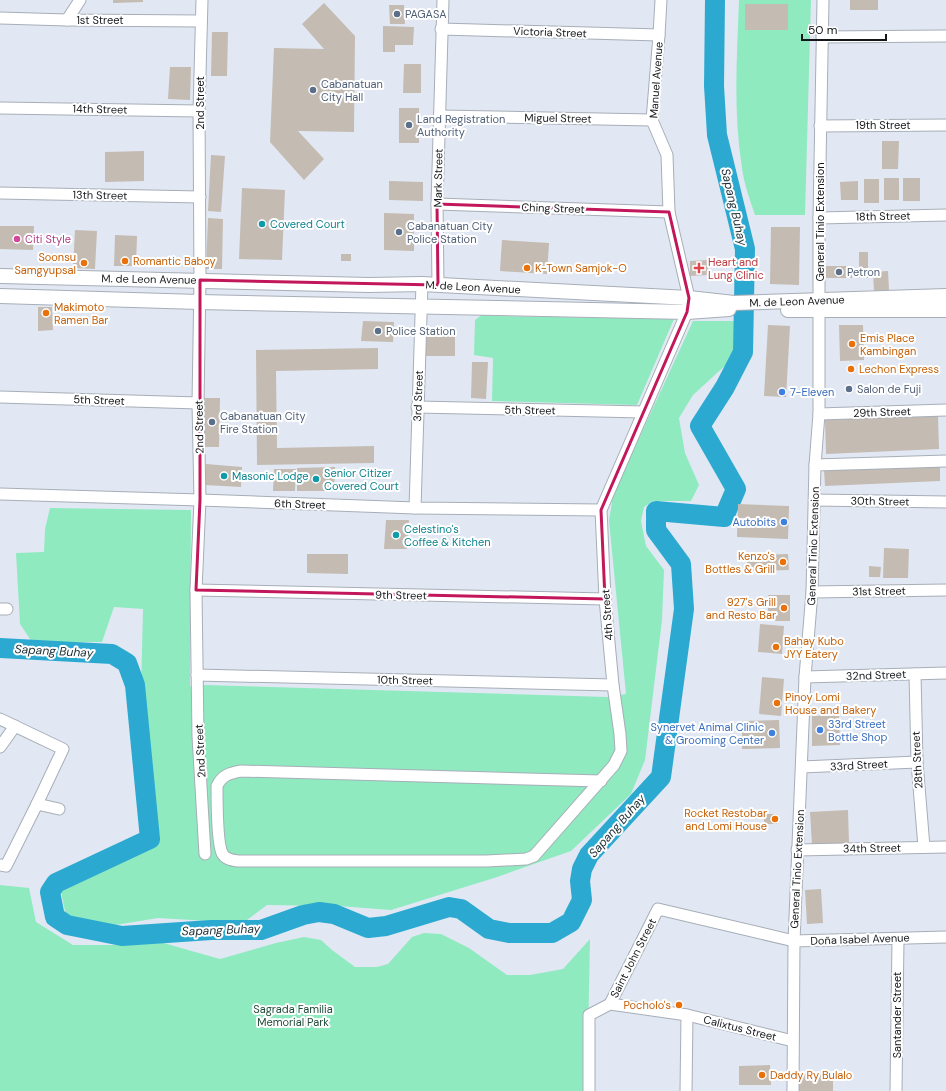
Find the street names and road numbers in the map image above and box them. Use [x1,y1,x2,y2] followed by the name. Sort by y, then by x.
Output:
[76,13,124,27] street label: 1st Street
[513,24,587,40] street label: Victoria Street
[646,41,666,119] street label: Manuel Avenue
[193,76,207,130] street label: 2nd Street
[72,102,128,116] street label: 14th Street
[524,110,592,126] street label: Miguel Street
[855,118,911,132] street label: 19th Street
[430,148,446,208] street label: Mark Street
[813,162,827,282] street label: General Tinio Extension
[73,188,127,202] street label: 13th Street
[521,200,585,216] street label: Ching Street
[855,209,911,223] street label: 18th Street
[101,271,197,287] street label: M. de Leon Avenue
[425,278,521,296] street label: M. de Leon Avenue
[749,292,845,310] street label: M. de Leon Avenue
[410,370,426,422] street label: 3rd Street
[73,392,125,408] street label: 5th Street
[192,400,206,454] street label: 2nd Street
[504,403,556,417] street label: 5th Street
[853,404,911,420] street label: 29th Street
[804,486,822,606] street label: General Tinio Extension
[850,493,910,509] street label: 30th Street
[274,496,326,512] street label: 6th Street
[852,584,906,598] street label: 31st Street
[375,588,427,602] street label: 9th Street
[598,589,616,641] street label: 4th Street
[846,667,906,683] street label: 32nd Street
[377,673,433,687] street label: 10th Street
[192,724,208,778] street label: 2nd Street
[909,731,925,789] street label: 28th Street
[830,756,888,774] street label: 33rd Street
[787,809,807,929] street label: General Tinio Extension
[843,840,901,856] street label: 34th Street
[607,916,659,1000] street label: Saint John Street
[810,930,910,948] street label: Doña Isabel Avenue
[890,972,904,1058] street label: Santander Street
[702,1012,778,1044] street label: Calixtus Street

